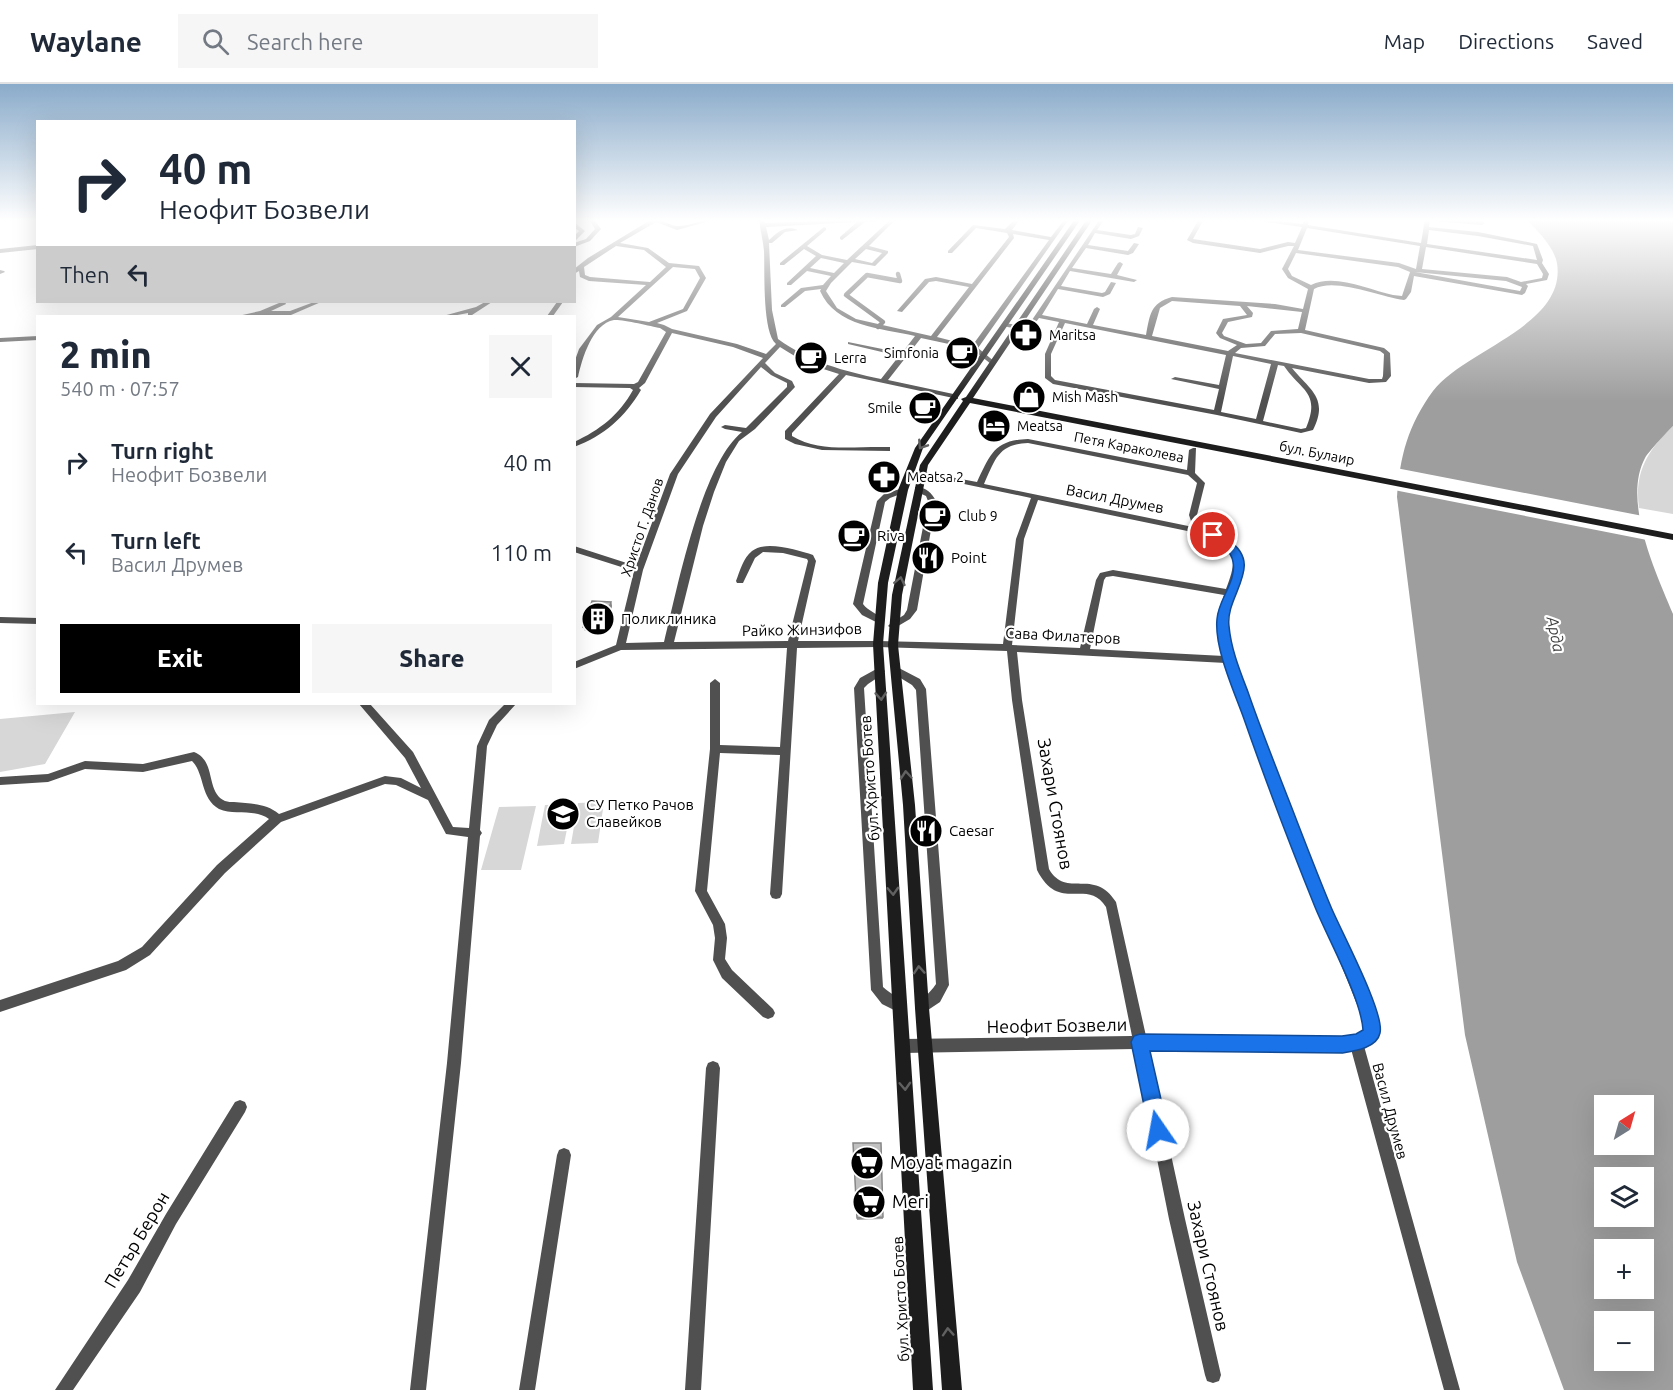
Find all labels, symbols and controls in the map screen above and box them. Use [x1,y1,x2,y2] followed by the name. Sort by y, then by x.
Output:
[178,14,598,68] search box
[199,25,232,58] icon: search
[30,26,142,57] text: Waylane
[247,29,363,54] text: Search here
[1384,29,1425,53] text: Map
[1458,29,1554,53] text: Directions
[1587,29,1643,53] text: Saved
[60,144,138,222] icon: right
[159,145,253,192] text: 40 m
[159,194,370,224] text: Неофит Бозвели
[122,258,155,291] icon: left
[60,262,110,287] text: Then
[1008,317,1044,353] pharmacy icon: Maritsa
[1049,327,1096,343] place label: Maritsa
[60,334,152,375] text: 2 min
[489,335,552,398] button: close
[944,335,980,371] cafe icon: Simfonia
[793,340,829,376] cafe icon: Lerra
[884,345,939,361] place label: Simfonia
[834,350,867,366] place label: Lerra
[60,377,180,400] text: 540 m · 07:57
[1011,379,1047,415] shop icon: Mish Mash
[1052,389,1118,405] place label: Mish Mash
[907,390,943,426] cafe icon: Smile
[868,400,902,416] place label: Smile
[976,408,1012,444] hotel icon: Meatsa
[1017,418,1063,434] place label: Meatsa
[1073,429,1185,465] street label: Петя Караколева
[111,438,213,463] text: Turn right
[918,438,929,449] one-way arrow
[1278,438,1356,468] street label: бул. Булаир
[60,446,93,479] icon: right
[503,450,552,475] text: 40 m
[866,459,902,495] pharmacy icon: Meatsa 2
[111,463,267,486] text: Неофит Бозвели
[907,469,964,485] place label: Meatsa 2
[618,476,666,578] street label: Христо Г. Данов
[1065,481,1165,516] street label: Васил Друмев
[917,498,953,534] cafe icon: Club 9
[958,508,998,524] place label: Club 9
[1187,509,1238,560] pin
[836,518,872,554] cafe icon: Riva
[1196,518,1229,551] icon: arrive
[877,527,905,544] place label: Riva
[111,528,201,553] text: Turn left
[60,536,93,569] icon: left
[491,540,552,565] text: 110 m
[910,540,946,576] restaurant icon: Point
[951,549,987,566] place label: Point
[111,553,243,576] text: Васил Друмев
[893,577,906,587] one-way arrow
[580,601,616,637] building icon: Поликлиника
[621,610,717,627] place label: Поликлиника
[1543,614,1569,654] water label: Арда
[742,620,862,639] street label: Райко Жинзифов
[60,624,300,693] button: Exit
[312,624,552,693] button: Share
[1005,624,1121,647] street label: Сава Филатеров
[875,692,888,701] one-way arrow
[857,715,882,841] street label: бул. Христо Ботев
[1035,737,1077,871] street label: Захари Стоянов
[900,771,913,780] one-way arrow
[545,796,581,832] school or university icon: СУ Петко Рачов Славейков
[586,796,694,830] place label: СУ Петко Рачов Славейков
[908,813,944,849] restaurant icon: Caesar
[949,822,994,839] place label: Caesar
[887,886,900,895] one-way arrow
[913,965,926,974] one-way arrow
[987,1014,1127,1036] street label: Неофит Бозвели
[1369,1061,1412,1161] street label: Васил Друмев
[899,1081,912,1090] one-way arrow
[1594,1095,1654,1155] north arrow
[1594,1095,1654,1371] map controls
[1126,1098,1190,1162] position arrow
[849,1145,885,1181] supermarket icon: Moyat magazin
[890,1152,1013,1172] place label: Moyat magazin
[1594,1167,1654,1227] button: layers
[851,1184,887,1220] supermarket icon: Meri
[100,1188,173,1291] street label: Петър Берон
[892,1191,929,1211] place label: Meri
[1184,1199,1234,1333] street label: Захари Стоянов
[889,1236,912,1362] street label: бул. Христо Ботев
[1594,1239,1654,1299] button: +
[1594,1311,1654,1371] button: −
[941,1327,954,1336] one-way arrow

